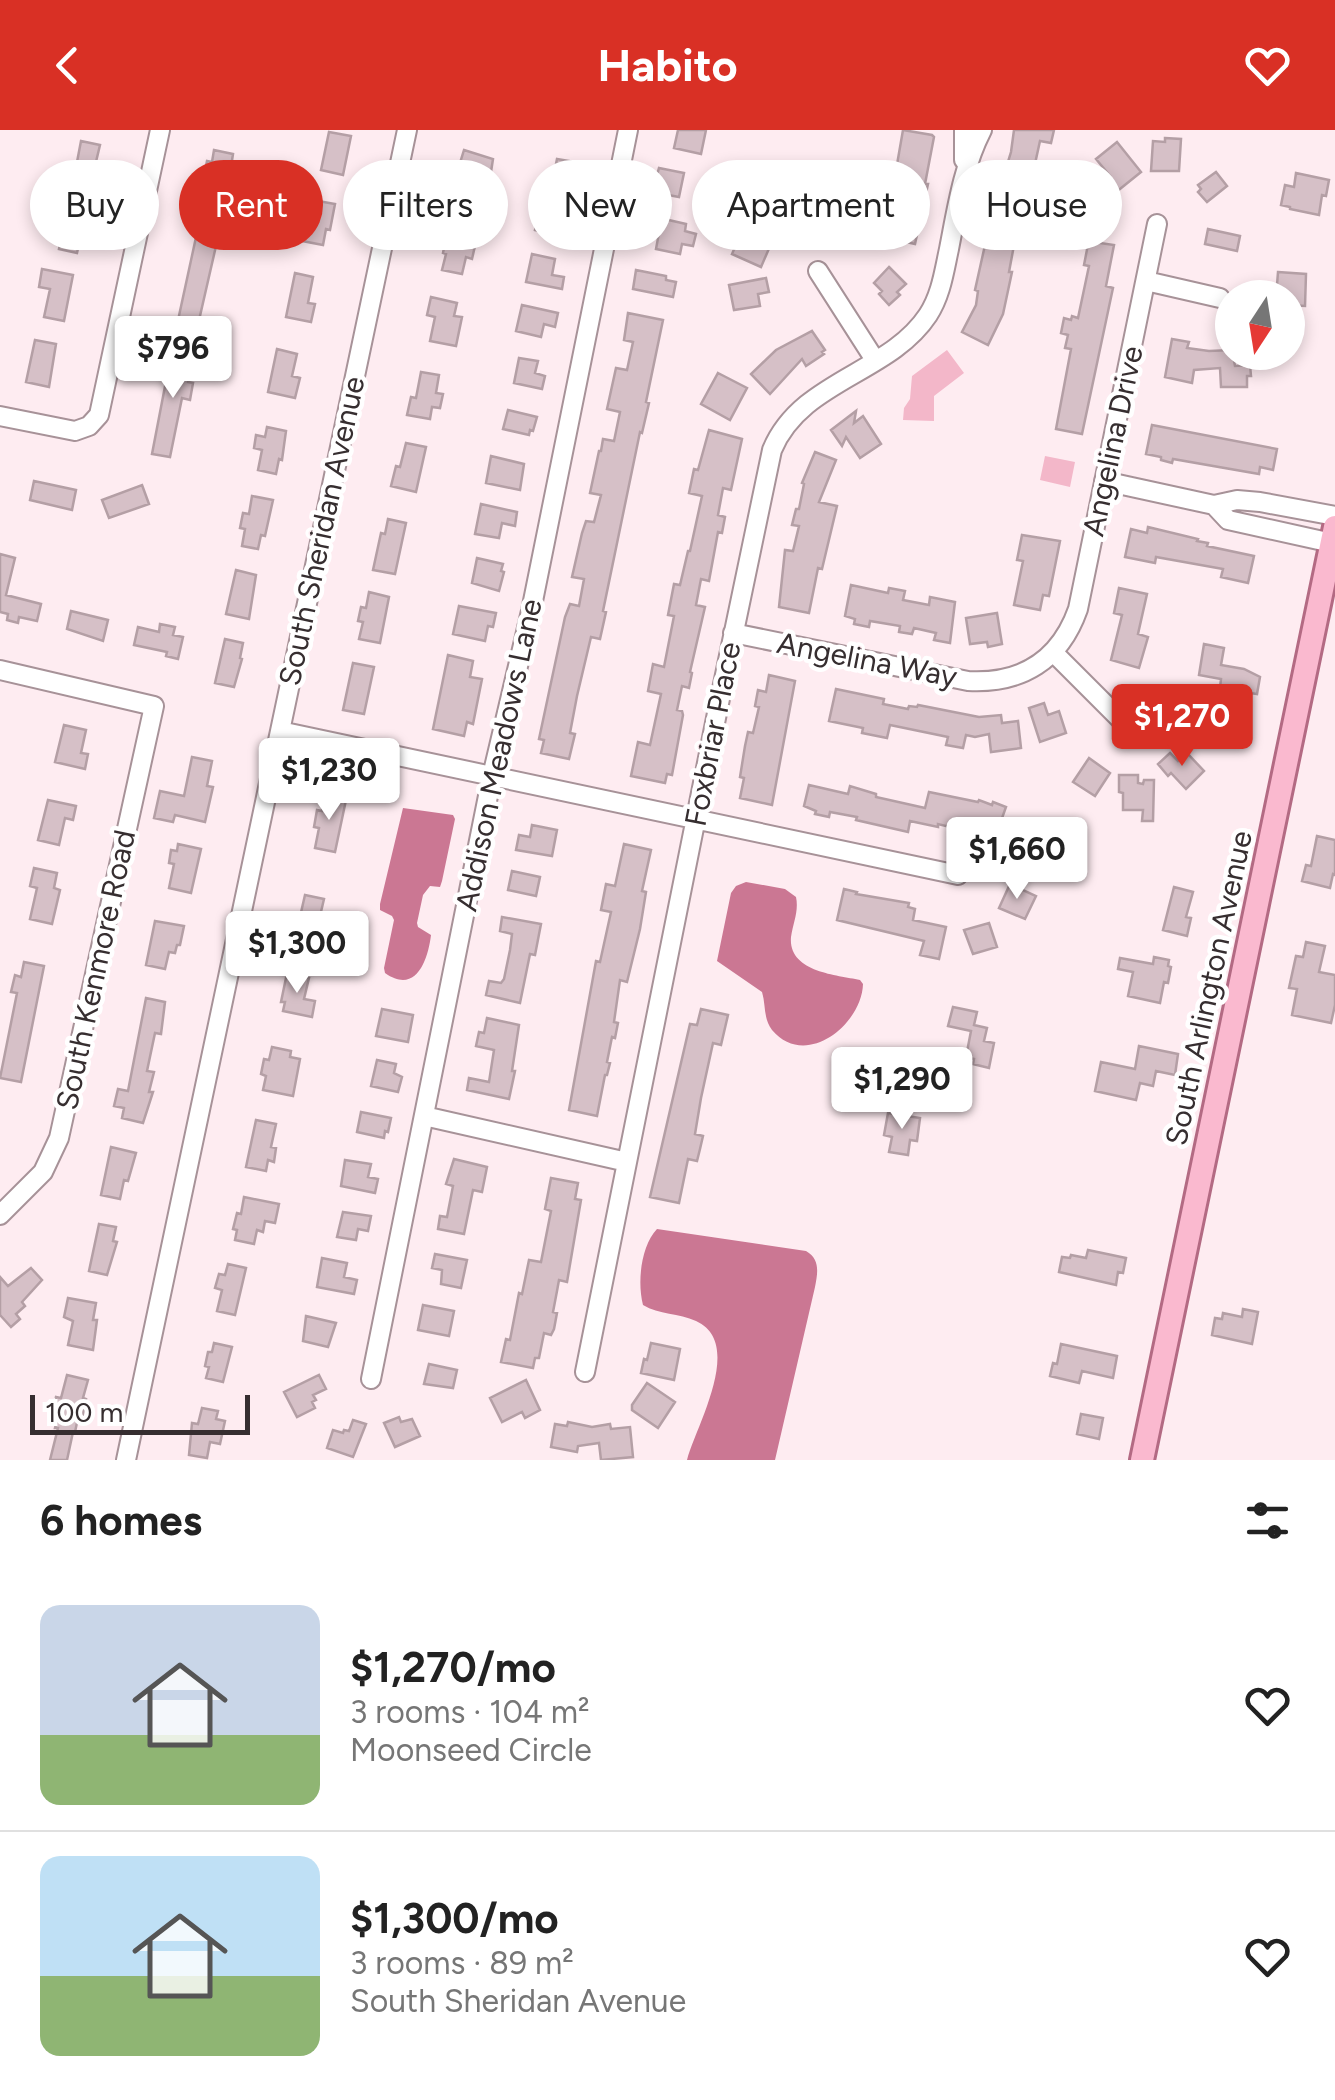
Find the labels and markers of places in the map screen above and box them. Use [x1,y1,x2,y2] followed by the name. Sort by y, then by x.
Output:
[114,316,232,401] pin: $796
[1101,684,1263,769] pin: $1,270
[248,738,410,823] pin: $1,230
[936,817,1098,902] pin: $1,660
[216,911,378,996] pin: $1,300
[821,1047,983,1132] pin: $1,290

